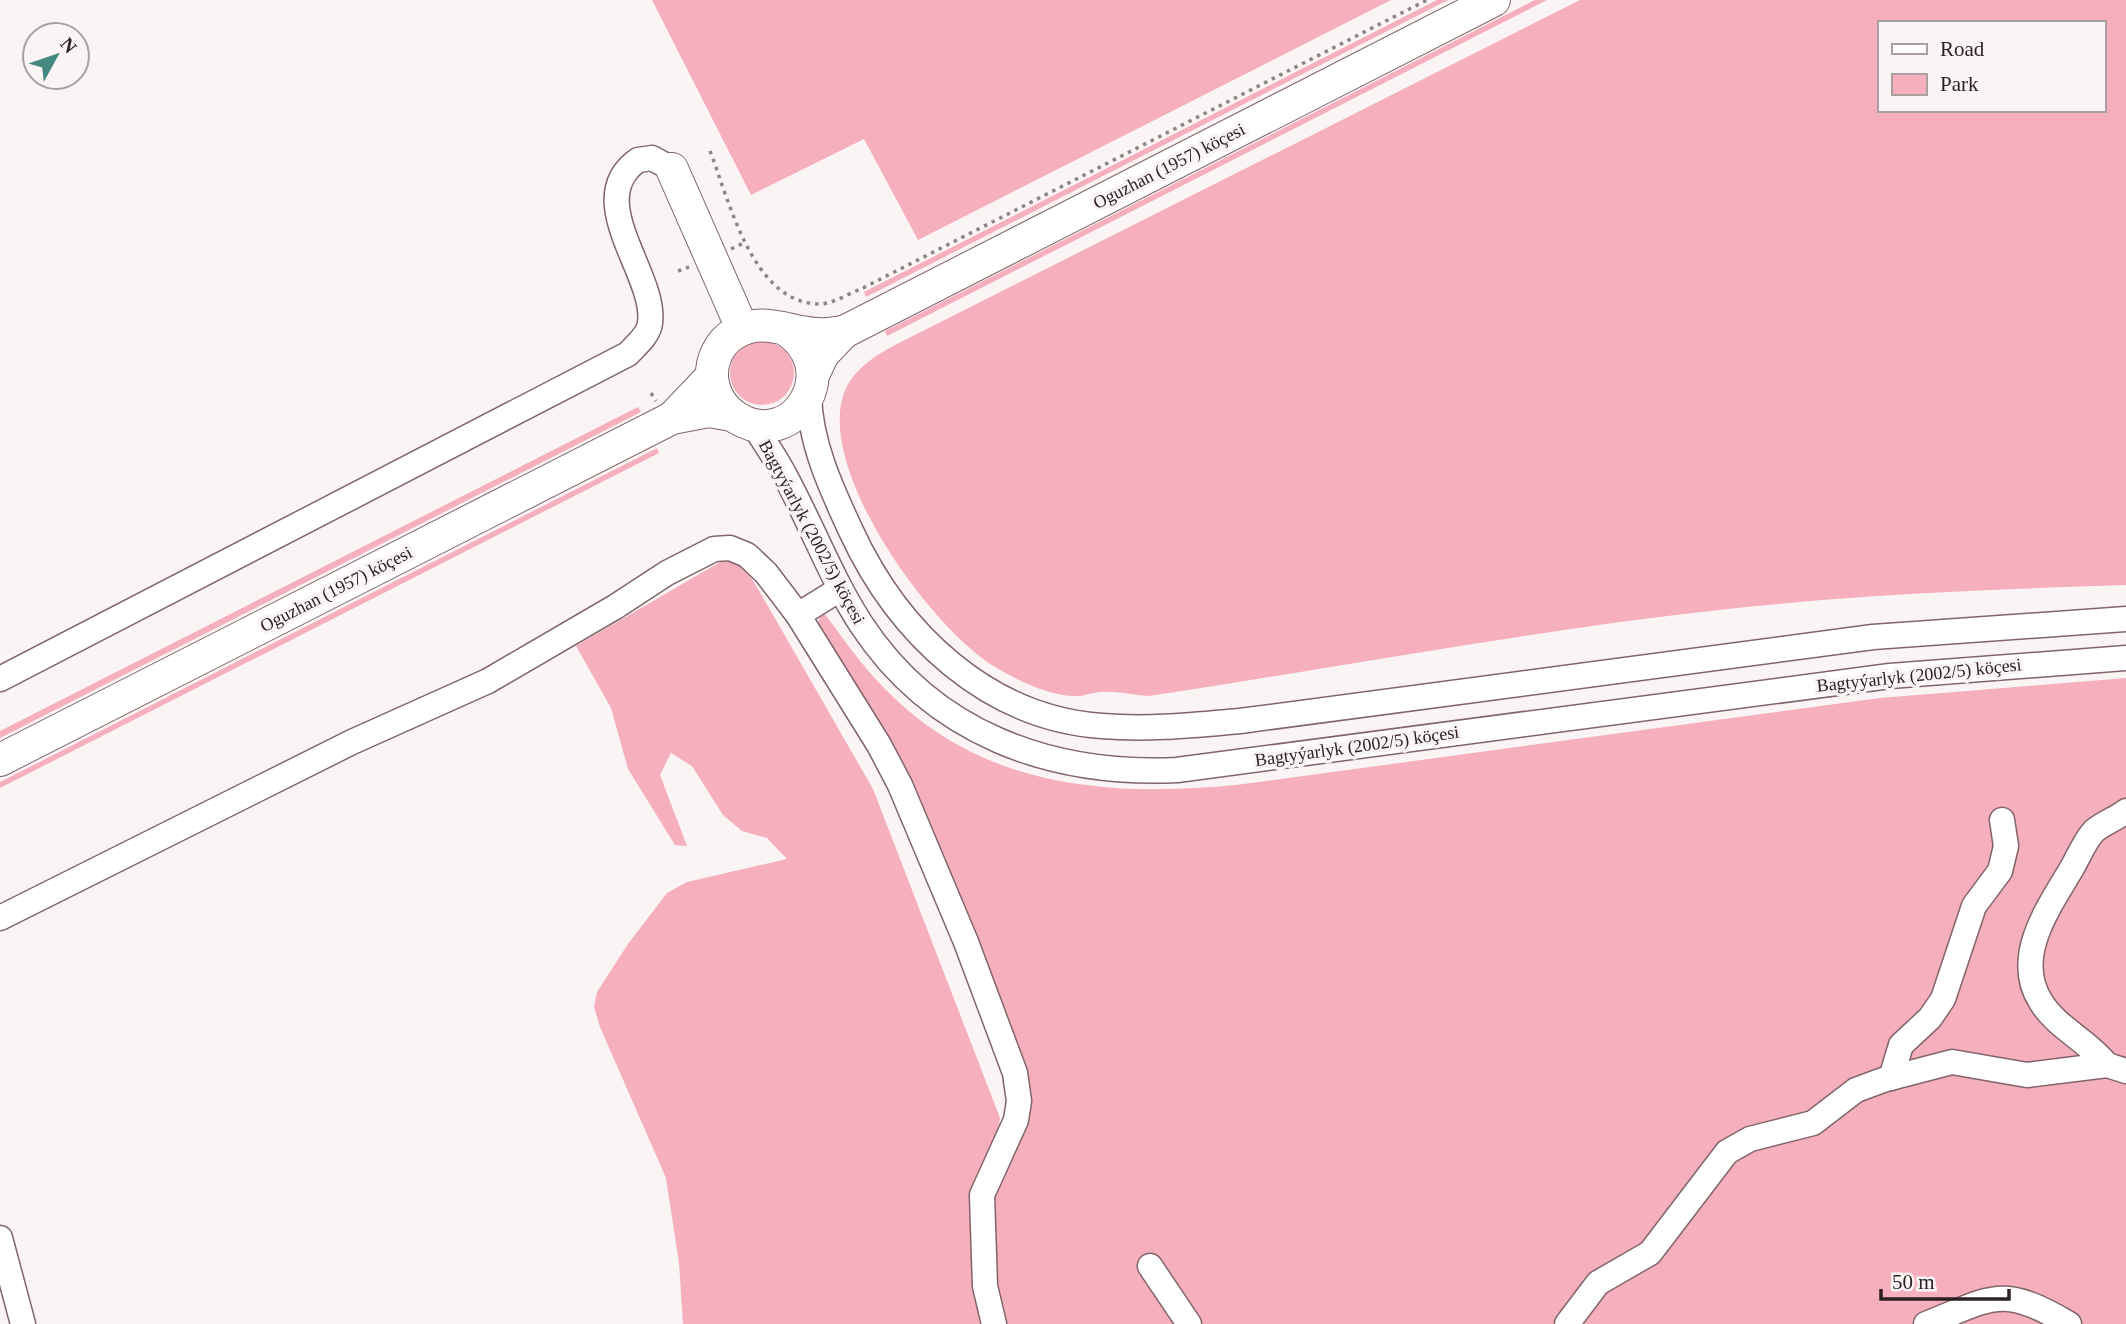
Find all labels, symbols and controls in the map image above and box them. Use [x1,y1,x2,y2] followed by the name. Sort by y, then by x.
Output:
[21,21,91,91] north arrow
[1878,21,2105,112] legend
[56,33,81,58] text: N
[1940,37,1985,61] text: Road
[1940,72,1979,96] text: Park
[1090,119,1249,214] street label: Oguzhan (1957) köçesi
[754,436,869,628] street label: Bagtyýarlyk (2002/5) köçesi
[257,542,416,637] street label: Oguzhan (1957) köçesi
[1816,654,2023,697] street label: Bagtyýarlyk (2002/5) köçesi
[1254,722,1461,771] street label: Bagtyýarlyk (2002/5) köçesi
[1881,1258,2009,1302] scale bar
[1892,1270,1935,1294] text: 50 m

